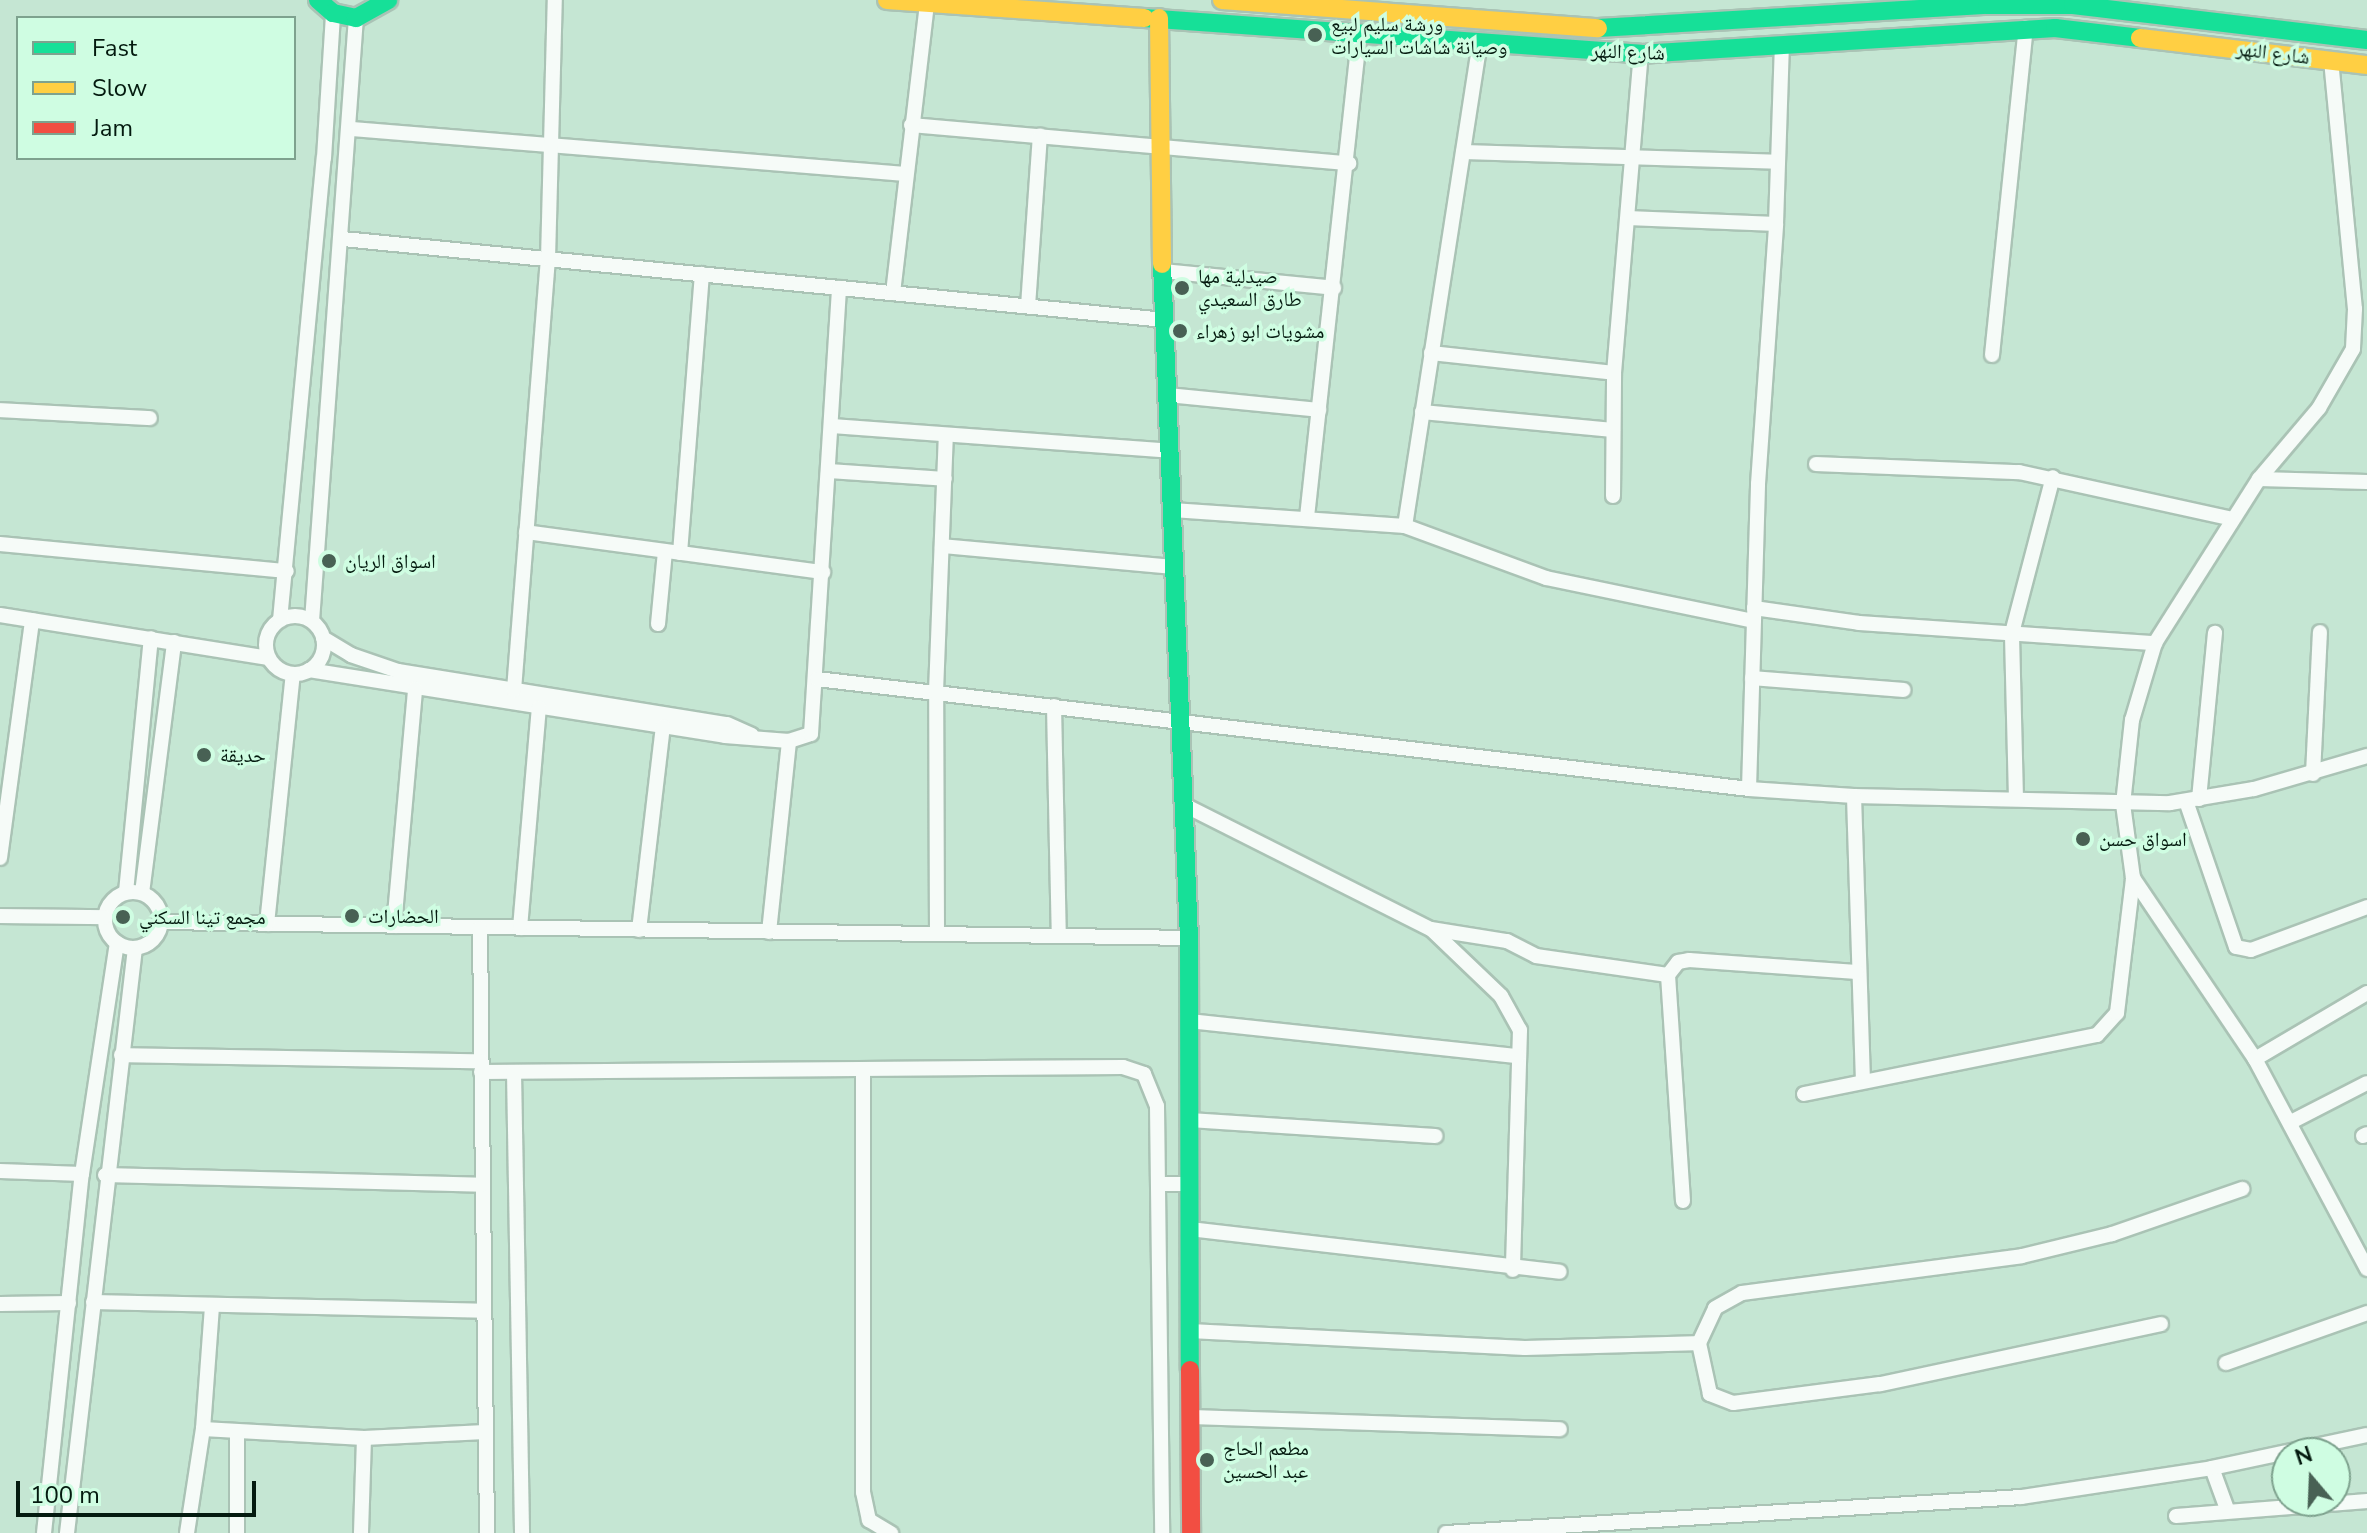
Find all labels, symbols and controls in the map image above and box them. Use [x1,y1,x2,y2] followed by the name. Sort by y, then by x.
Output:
[1331,12,1507,59] place label: ورشة سليم لبيع وصيانة شاشات السيارات
[16,16,296,160] legend
[1306,26,1324,44] marker: ورشة سليم لبيع وصيانة شاشات السيارات
[92,32,137,64] text: Fast
[2235,37,2311,69] street label: شارع النهر
[1591,39,1665,65] street label: شارع النهر
[92,72,147,104] text: Slow
[92,112,133,144] text: Jam
[1198,264,1302,311] place label: صيدلية مها طارق السعيدي
[1173,279,1191,297] marker: صيدلية مها طارق السعيدي
[1196,319,1324,343] place label: مشويات ابو زهراء
[1171,322,1189,340] marker: مشويات ابو زهراء
[345,549,436,573] place label: اسواق الريان
[320,552,338,570] marker: اسواق الريان
[220,743,266,767] place label: حديقة
[195,746,213,764] marker: حديقة
[2099,827,2187,851] place label: اسواق حسن
[2074,830,2092,848] marker: اسواق حسن
[368,904,439,928] place label: الحضارات
[139,905,265,929] place label: مجمع تينا السكني
[343,907,361,925] marker: الحضارات
[114,908,132,926] marker: مجمع تينا السكني
[1223,1436,1309,1483] place label: مطعم الحاج عبد الحسين
[2271,1437,2351,1517] north arrow
[2291,1439,2317,1473] text: N
[1198,1451,1216,1469] marker: مطعم الحاج عبد الحسين
[20,1465,260,1515] scale bar
[30,1479,100,1511] text: 100 m

